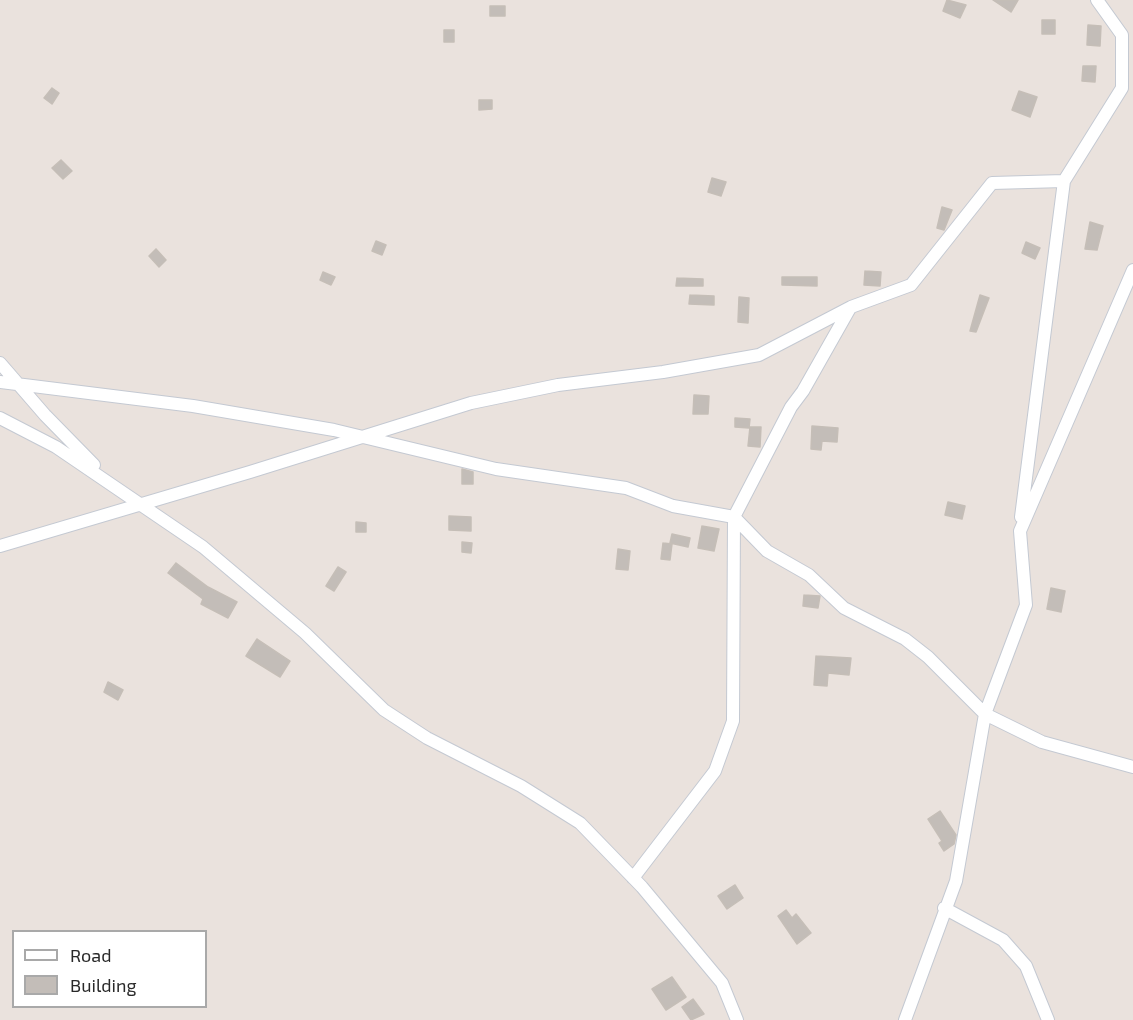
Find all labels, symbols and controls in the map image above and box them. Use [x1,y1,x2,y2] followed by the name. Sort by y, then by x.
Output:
[12,930,207,1008] legend
[70,944,111,966] text: Road
[70,974,137,996] text: Building

